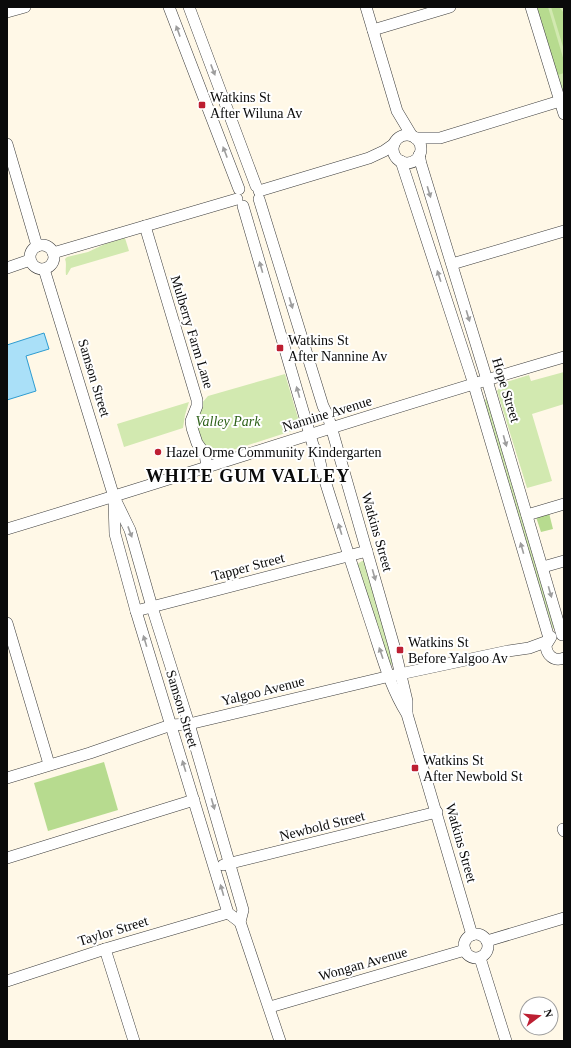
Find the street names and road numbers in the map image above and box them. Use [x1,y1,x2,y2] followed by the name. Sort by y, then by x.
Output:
[168,274,216,390] street label: Mulberry Farm Lane
[75,337,113,419] street label: Samson Street
[489,356,523,424] street label: Hope Street
[281,393,373,435] street label: Nannine Avenue
[359,491,395,573] street label: Watkins Street
[210,550,286,584] street label: Tapper Street
[163,668,201,750] street label: Samson Street
[220,673,306,709] street label: Yalgoo Avenue
[443,802,479,884] street label: Watkins Street
[278,808,366,844] street label: Newbold Street
[76,913,150,949] street label: Taylor Street
[317,944,409,984] street label: Wongan Avenue

